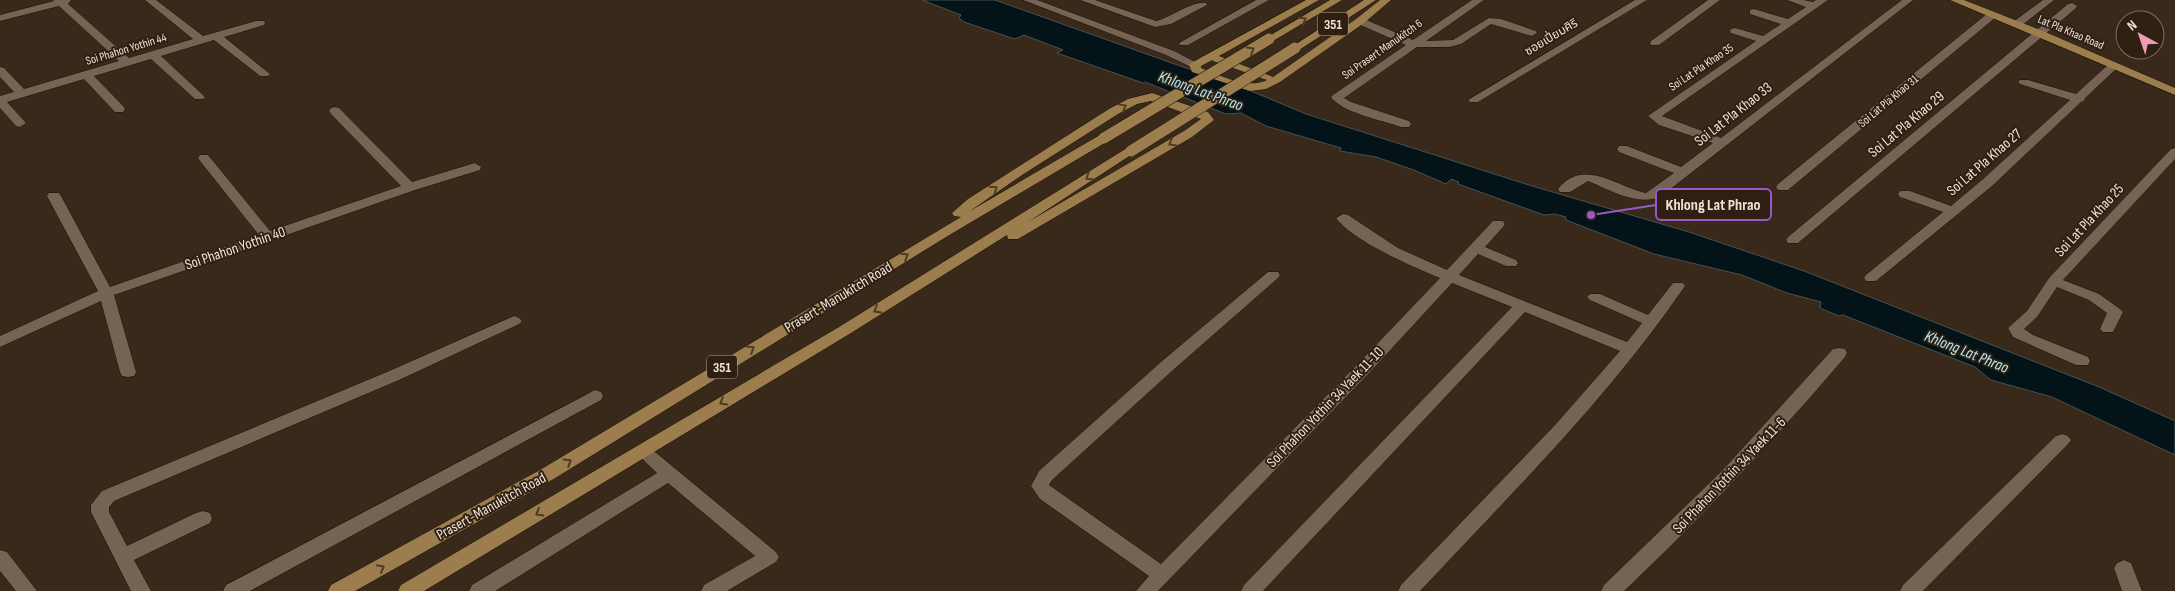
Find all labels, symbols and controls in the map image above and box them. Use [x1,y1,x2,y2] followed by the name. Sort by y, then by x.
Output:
[2115,10,2165,60] north arrow
[1318,12,1348,36] road number: 351
[2035,12,2106,53] street label: Lat Pla Khao Road
[1521,14,1581,59] street label: ซอยเปี่ยมศิริ
[1297,16,1306,26] one-way arrow
[1339,16,1425,83] street label: Soi Prasert Manukitch 6
[2124,17,2140,34] text: N
[84,30,168,69] street label: Soi Phahon Yothin 44
[1666,40,1737,95] street label: Soi Lat Pla Khao 35
[1245,47,1254,57] one-way arrow
[1155,67,1246,116] water label: Khlong Lat Phrao
[1855,71,1922,131] street label: Soi Lat Pla Khao 31
[1691,78,1776,151] street label: Soi Lat Pla Khao 33
[1864,87,1948,162] street label: Soi Lat Pla Khao 29
[1118,104,1127,114] one-way arrow
[1943,125,2026,200] street label: Soi Lat Pla Khao 27
[1169,137,1178,147] one-way arrow
[1086,171,1095,181] one-way arrow
[2051,180,2128,261] street label: Soi Lat Pla Khao 25
[988,186,998,195] one-way arrow
[1656,189,1771,220] callout: Khlong Lat Phrao
[1666,196,1760,215] text: Khlong Lat Phrao
[182,222,288,275] street label: Soi Phahon Yothin 40
[900,253,909,262] one-way arrow
[781,258,896,337] street label: Prasert-Manukitch Road
[874,303,883,313] one-way arrow
[1922,327,2012,378] water label: Khlong Lat Phrao
[1263,343,1388,472] street label: Soi Phahon Yothin 34 Yaek 11-10
[746,346,755,356] one-way arrow
[707,356,737,378] road number: 351
[720,396,729,406] one-way arrow
[1669,413,1790,538] street label: Soi Phahon Yothin 34 Yaek 11-6
[563,459,572,469] one-way arrow
[433,468,549,544] street label: Prasert-Manukitch Road
[535,507,544,517] one-way arrow
[375,564,384,574] one-way arrow

